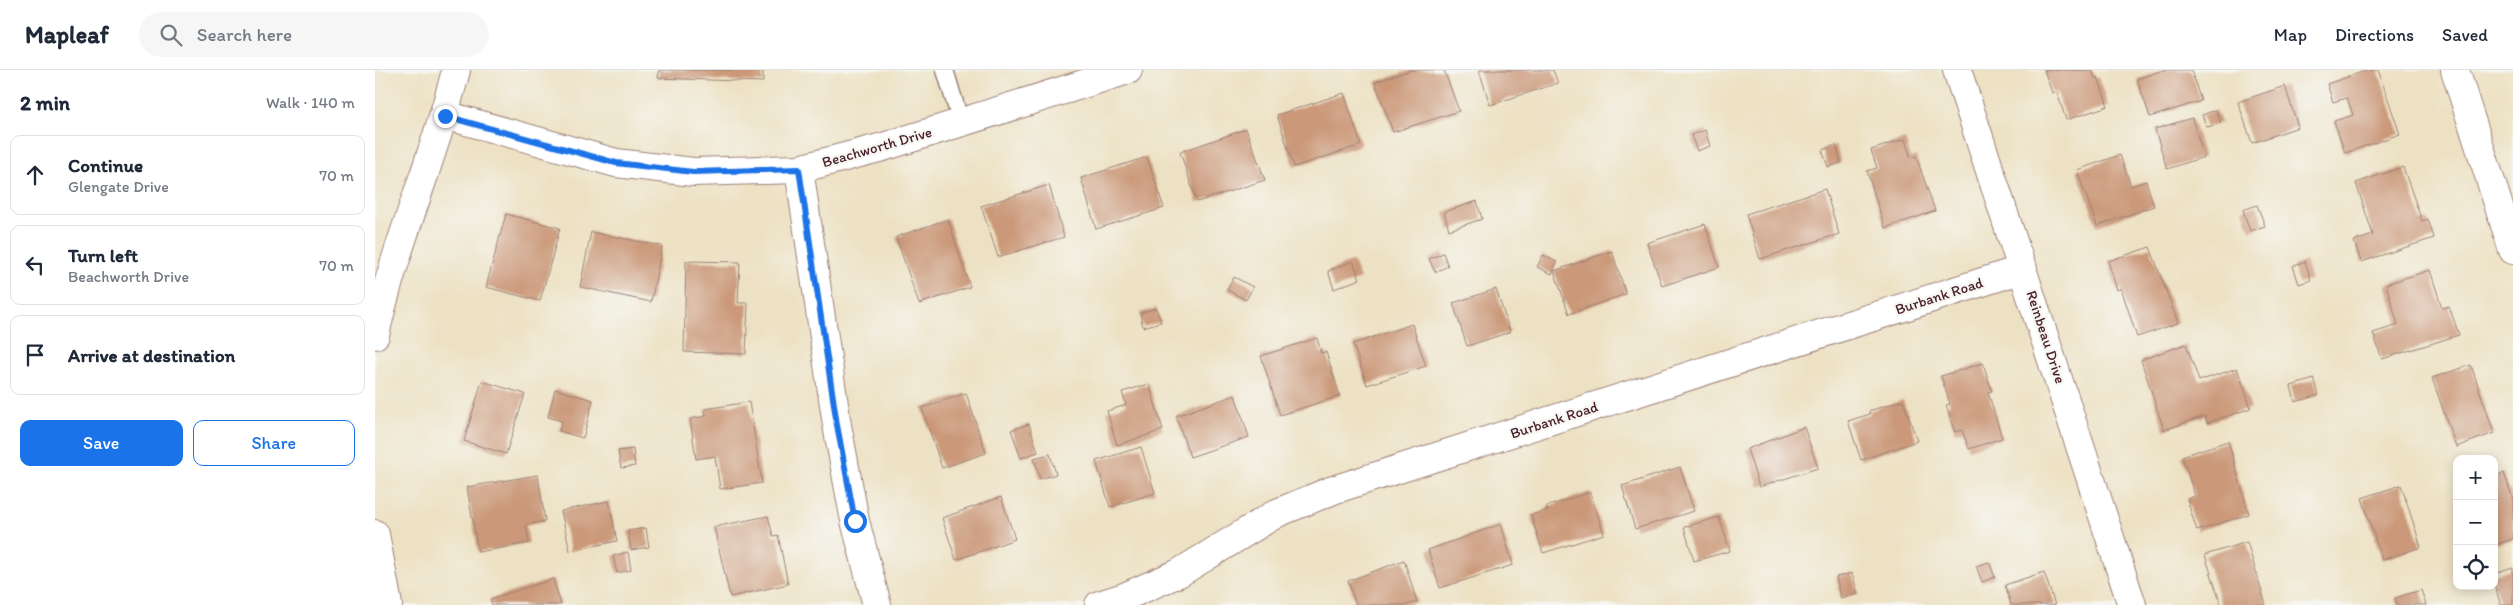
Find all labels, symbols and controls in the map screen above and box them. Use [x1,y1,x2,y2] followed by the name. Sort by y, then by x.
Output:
[139,12,489,57] search box
[25,20,109,49] text: Mapleaf
[157,21,185,49] icon: search
[197,23,292,46] text: Search here
[2274,24,2307,46] text: Map
[2335,24,2414,46] text: Directions
[2442,24,2488,46] text: Saved
[20,90,70,115] text: 2 min
[266,93,355,112] text: Walk · 140 m
[434,105,457,128] route end
[820,123,934,171] street label: Beachworth Drive
[68,154,143,177] text: Continue
[21,161,49,189] icon: ahead
[319,166,354,185] text: 70 m
[68,177,169,196] text: Glengate Drive
[68,244,138,267] text: Turn left
[21,251,49,279] icon: left
[319,256,354,275] text: 70 m
[68,267,189,286] text: Beachworth Drive
[1893,273,1985,319] street label: Burbank Road
[2023,288,2069,386] street label: Reinbeau Drive
[21,341,49,369] icon: arrive
[68,344,235,367] text: Arrive at destination
[1508,397,1600,443] street label: Burbank Road
[20,420,183,466] button: Save
[193,420,355,466] button: Share
[2453,455,2498,590] map controls
[2453,455,2498,500] button: +
[2453,500,2498,545] button: −
[844,510,867,533] route start
[2453,545,2498,590] button: locate

